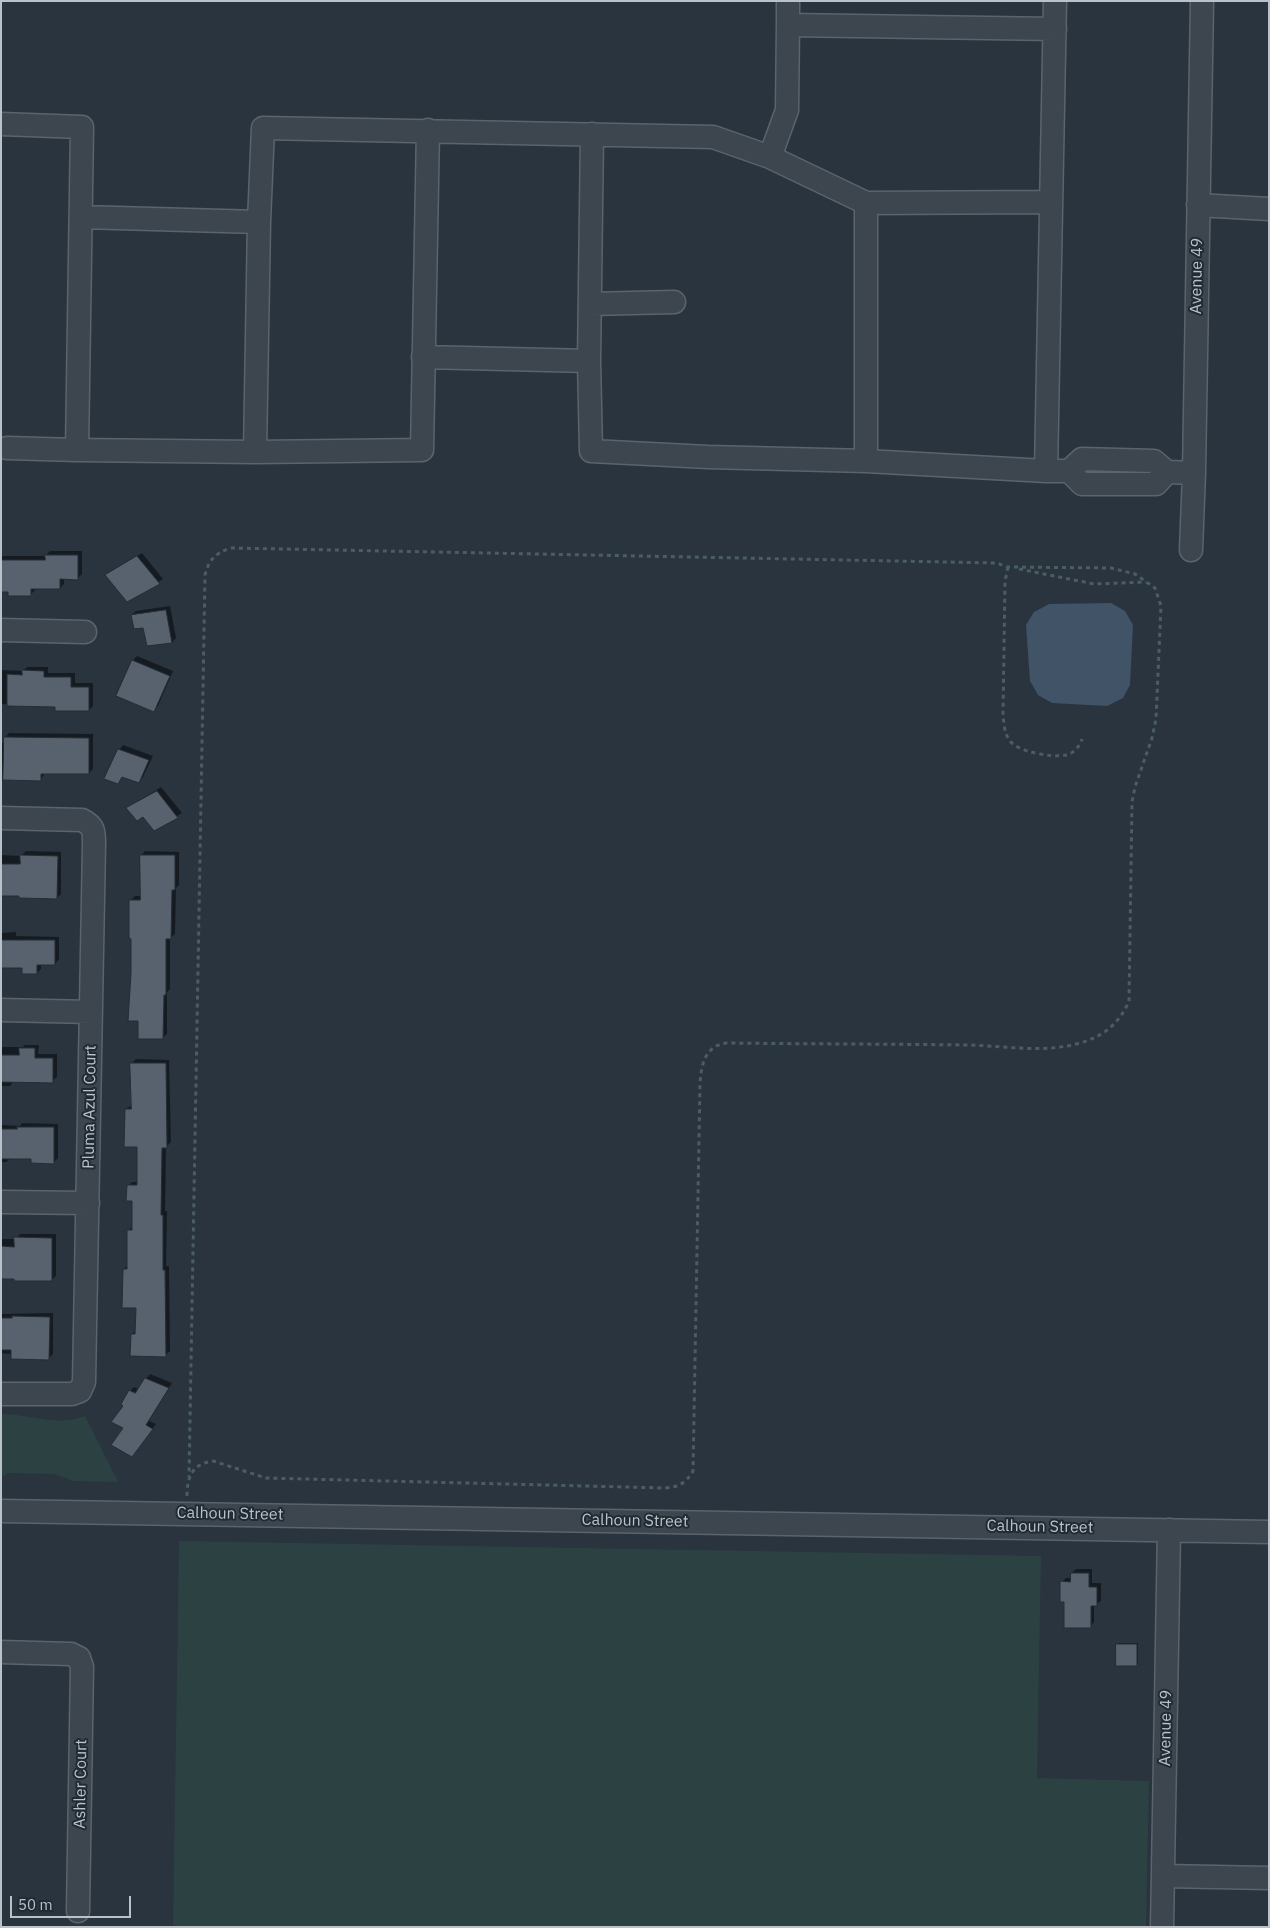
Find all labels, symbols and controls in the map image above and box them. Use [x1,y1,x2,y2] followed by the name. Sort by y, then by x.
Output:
[1187,238,1207,314] street label: Avenue 49
[79,1045,101,1169] street label: Pluma Azul Court
[176,1503,284,1525] street label: Calhoun Street
[581,1510,689,1532] street label: Calhoun Street
[986,1516,1094,1538] street label: Calhoun Street
[1156,1690,1176,1766] street label: Avenue 49
[71,1739,91,1829] street label: Ashler Court
[12,1886,134,1918] scale bar
[18,1895,53,1914] text: 50 m

